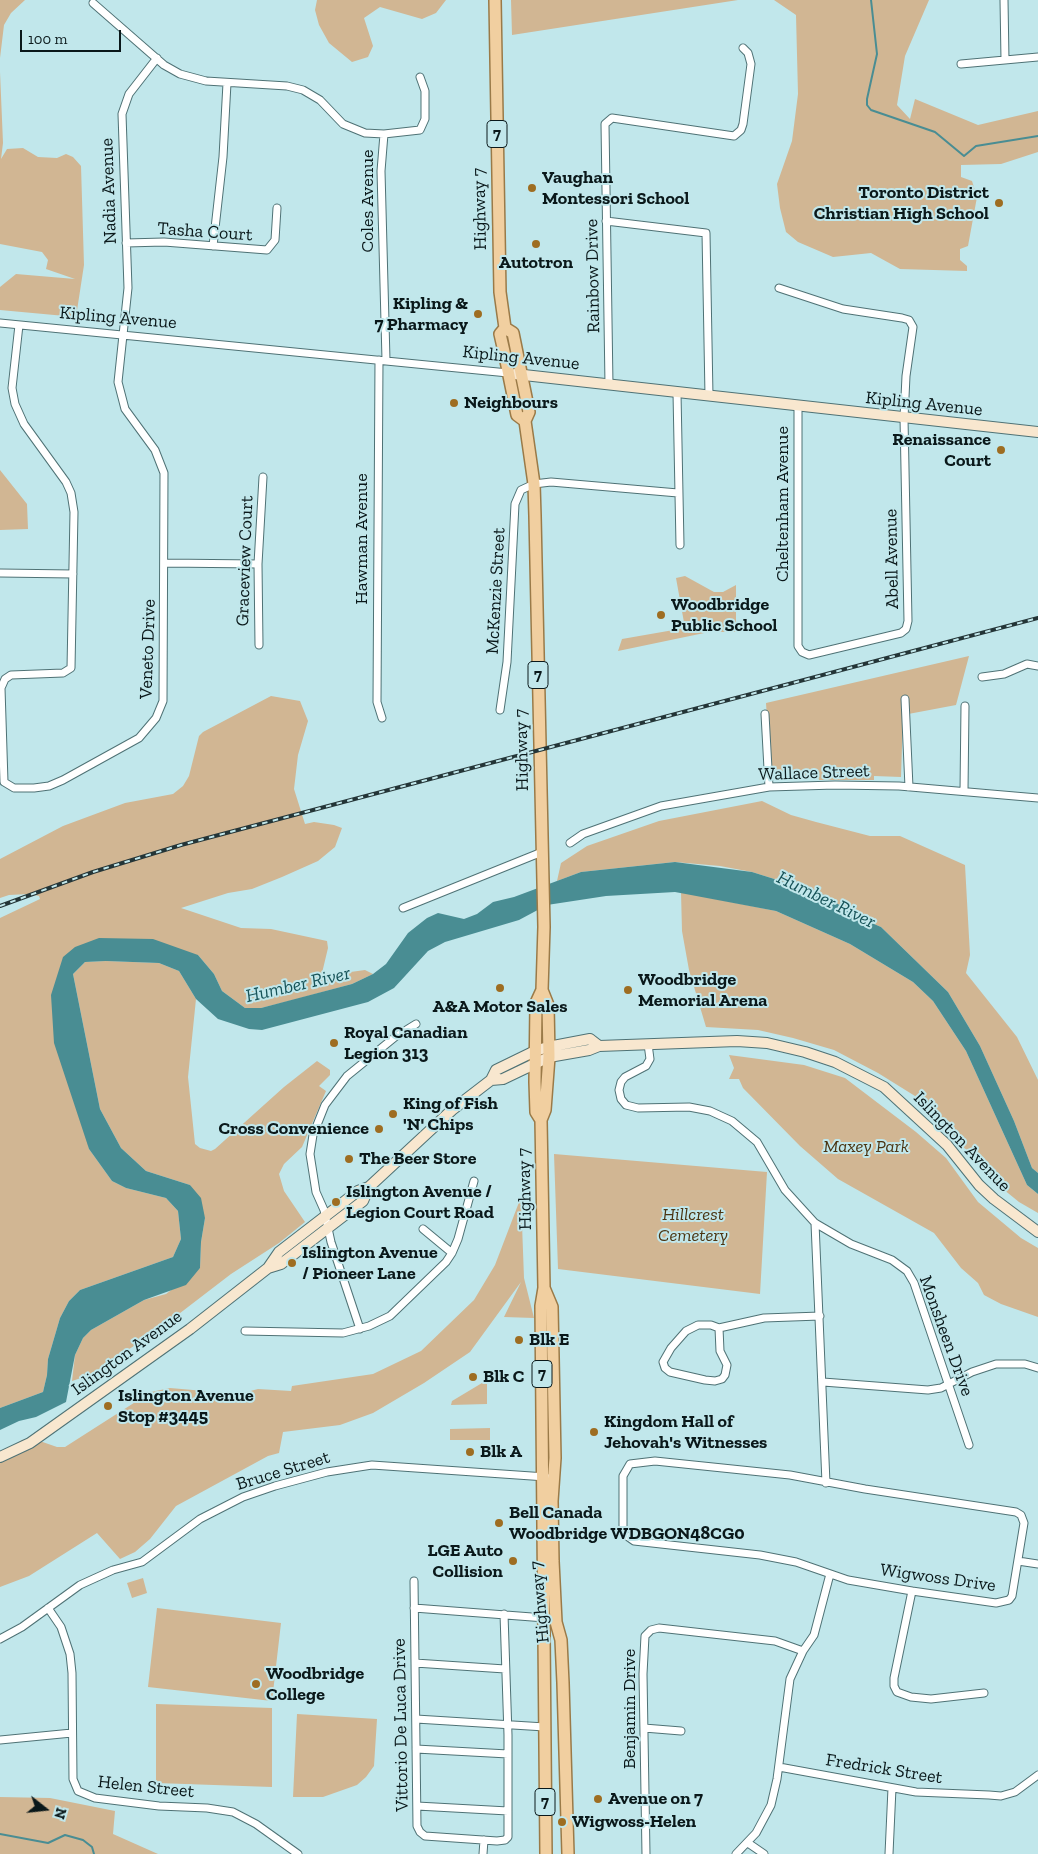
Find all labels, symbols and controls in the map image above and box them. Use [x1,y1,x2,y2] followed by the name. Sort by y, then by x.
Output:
[22,20,124,52] scale bar
[28,30,67,48] text: 100 m
[487,120,507,148] road number: 7
[96,138,122,244] street label: Nadia Avenue
[357,149,379,253] street label: Coles Avenue
[542,167,689,210] place label: Vaughan Montessori School
[468,168,492,250] street label: Highway 7
[526,182,538,194] marker: Vaughan Montessori School
[814,182,989,224] place label: Toronto District Christian High School
[993,197,1005,209] marker: Toronto District Christian High School
[157,218,253,246] street label: Tasha Court
[581,219,605,333] street label: Rainbow Drive
[530,238,542,250] marker: Autotron
[499,252,573,274] place label: Autotron
[375,293,468,336] place label: Kipling & 7 Pharmacy
[58,302,178,334] street label: Kipling Avenue
[472,308,484,320] marker: Kipling & 7 Pharmacy
[461,341,581,375] street label: Kipling Avenue
[864,387,984,421] street label: Kipling Avenue
[464,392,558,414] place label: Neighbours
[448,397,460,409] marker: Neighbours
[772,426,794,582] street label: Cheltenham Avenue
[892,429,991,472] place label: Renaissance Court
[995,444,1007,456] marker: Renaissance Court
[351,473,373,605] street label: Hawman Avenue
[232,495,258,627] street label: Graceview Court
[880,509,904,609] street label: Abell Avenue
[482,527,510,655] street label: McKenzie Street
[671,594,777,636] place label: Woodbridge Public School
[135,599,161,699] street label: Veneto Drive
[655,609,667,621] marker: Woodbridge Public School
[528,662,548,688] road number: 7
[510,709,534,791] street label: Highway 7
[758,760,870,786] street label: Wallace Street
[773,866,879,934] water label: Humber River
[243,962,353,1008] water label: Humber River
[638,969,767,1012] place label: Woodbridge Memorial Arena
[494,982,506,994] marker: A&A Motor Sales
[622,984,634,996] marker: Woodbridge Memorial Arena
[432,996,568,1018] place label: A&A Motor Sales
[344,1022,468,1064] place label: Royal Canadian Legion 313
[328,1037,340,1049] marker: Royal Canadian Legion 313
[909,1087,1015,1197] street label: Islington Avenue
[403,1093,498,1136] place label: King of Fish 'N' Chips
[387,1108,399,1120] marker: King of Fish 'N' Chips
[218,1118,369,1140] place label: Cross Convenience
[373,1123,385,1135] marker: Cross Convenience
[823,1136,909,1158] park label: Maxey Park
[359,1148,476,1170] place label: The Beer Store
[513,1148,537,1230] street label: Highway 7
[343,1153,355,1165] marker: The Beer Store
[346,1181,494,1224] place label: Islington Avenue / Legion Court Road
[330,1196,342,1208] marker: Islington Avenue / Legion Court Road
[658,1204,728,1246] park label: Hillcrest Cemetery
[302,1242,438,1284] place label: Islington Avenue / Pioneer Lane
[286,1257,298,1269] marker: Islington Avenue / Pioneer Lane
[914,1273,978,1399] street label: Monsheen Drive
[68,1306,186,1400] street label: Islington Avenue
[529,1329,569,1351] place label: Blk E
[513,1334,525,1346] marker: Blk E
[532,1360,552,1388] road number: 7
[483,1366,524,1388] place label: Blk C
[467,1371,479,1383] marker: Blk C
[118,1385,254,1428] place label: Islington Avenue Stop #3445
[102,1400,114,1412] marker: Islington Avenue Stop #3445
[604,1411,767,1454] place label: Kingdom Hall of Jehovah's Witnesses
[588,1426,600,1438] marker: Kingdom Hall of Jehovah's Witnesses
[480,1441,522,1463] place label: Blk A
[464,1446,476,1458] marker: Blk A
[234,1447,332,1495] street label: Bruce Street
[509,1502,745,1545] place label: Bell Canada Woodbridge WDBGON48CG0
[493,1517,505,1529] marker: Bell Canada Woodbridge WDBGON48CG0
[427,1540,503,1582] place label: LGE Auto Collision
[507,1555,519,1567] marker: LGE Auto Collision
[879,1559,997,1597] street label: Wigwoss Drive
[526,1560,554,1644] street label: Highway 7
[389,1638,413,1812] street label: Vittorio De Luca Drive
[619,1649,641,1769] street label: Benjamin Drive
[266,1663,364,1706] place label: Woodbridge College
[250,1678,262,1690] marker: Woodbridge College
[824,1749,944,1789] street label: Fredrick Street
[97,1771,195,1803] street label: Helen Street
[20,1784,70,1834] north arrow
[535,1788,555,1815] road number: 7
[608,1788,703,1810] place label: Avenue on 7
[592,1793,604,1805] marker: Avenue on 7
[50,1806,70,1821] text: N
[572,1811,696,1833] place label: Wigwoss-Helen
[556,1816,568,1828] marker: Wigwoss-Helen

